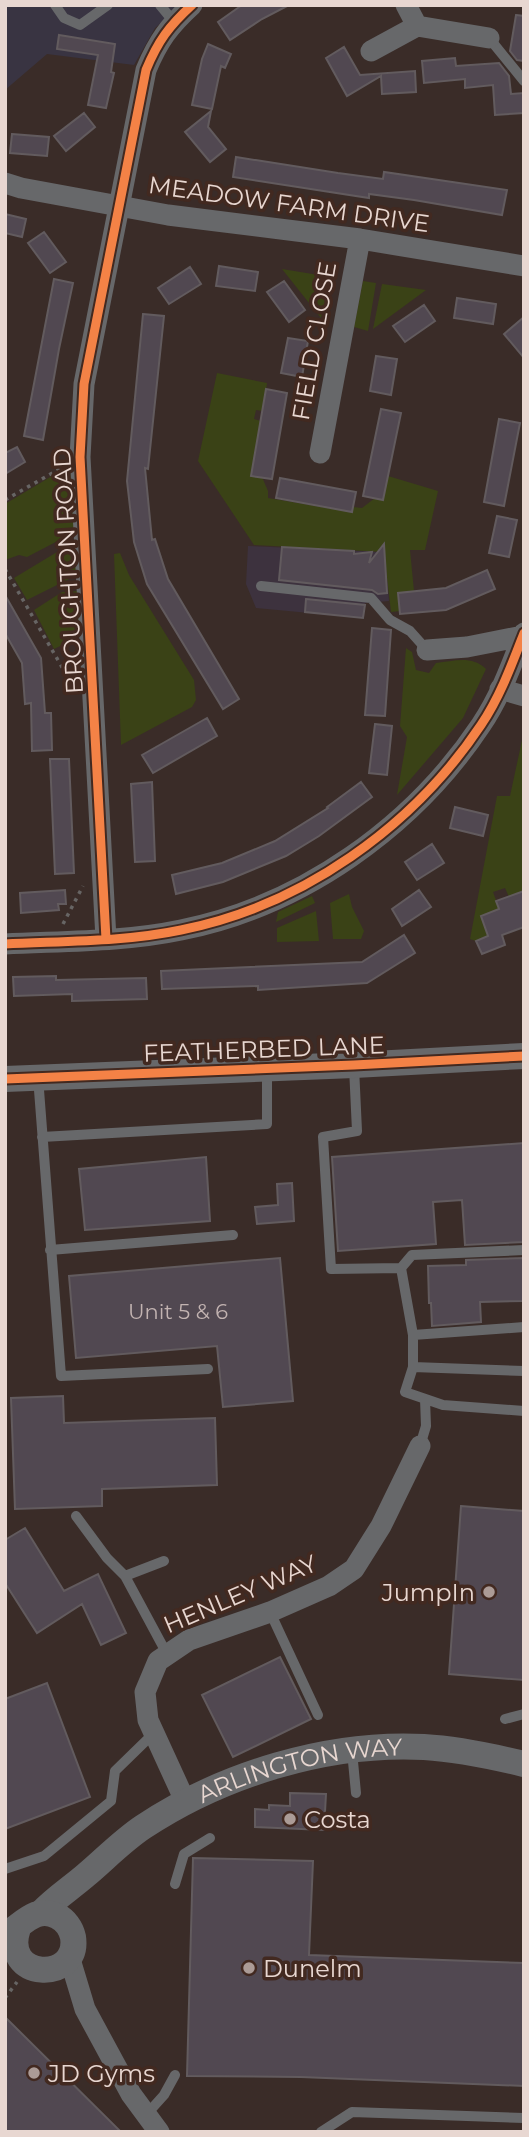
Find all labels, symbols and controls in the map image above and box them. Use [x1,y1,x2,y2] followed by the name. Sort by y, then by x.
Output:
[147,170,431,238] street label: MEADOW FARM DRIVE
[286,259,342,423] street label: FIELD CLOSE
[47,447,89,695] street label: BROUGHTON ROAD
[143,1030,385,1068] street label: FEATHERBED LANE
[128,1299,228,1324] house number: Unit 5 & 6
[159,1548,322,1639] street label: HENLEY WAY
[381,1578,475,1607] place label: JumpIn
[481,1584,497,1600] marker: JumpIn
[193,1732,403,1808] street label: ARLINGTON WAY
[304,1805,371,1834] place label: Costa
[282,1811,298,1827] marker: Costa
[263,1954,362,1983] place label: Dunelm
[241,1960,257,1976] marker: Dunelm
[47,2059,155,2088] place label: JD Gyms
[26,2065,42,2081] marker: JD Gyms

